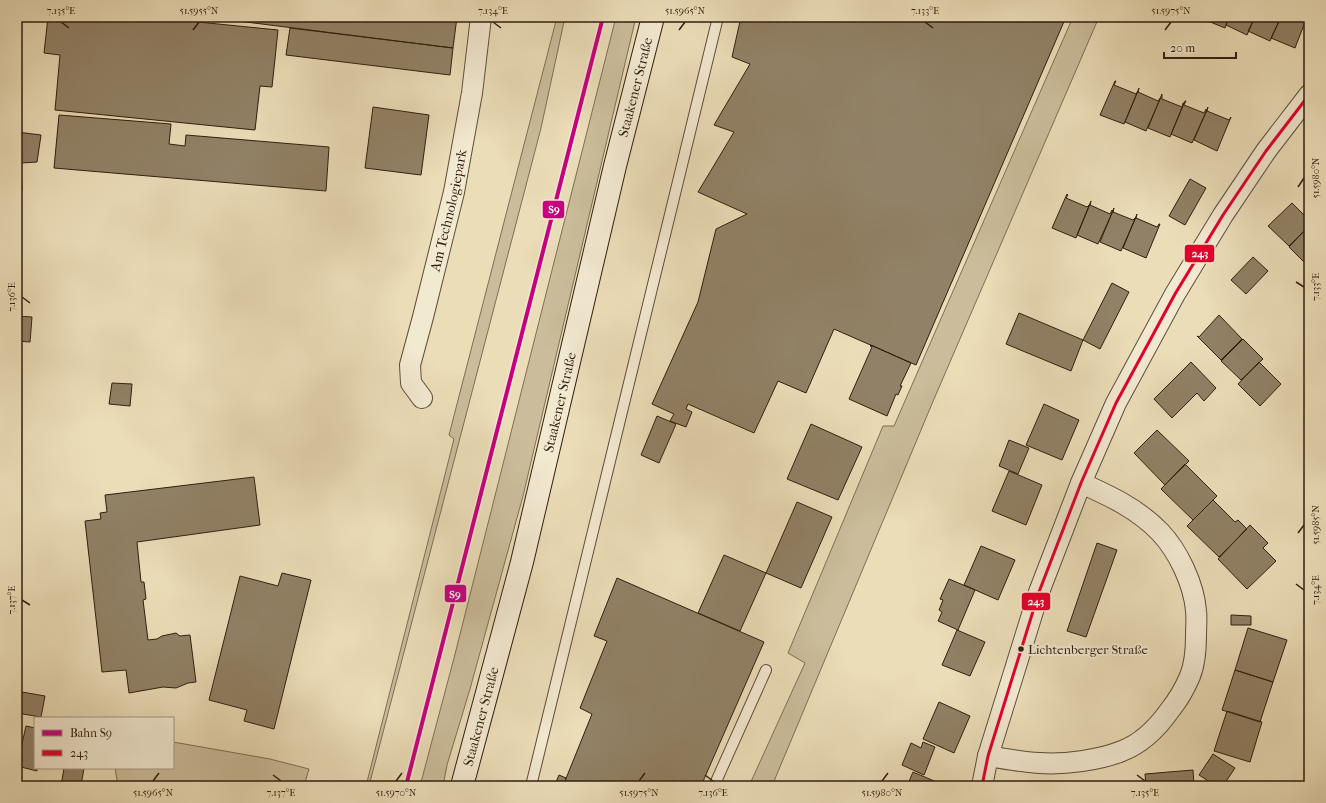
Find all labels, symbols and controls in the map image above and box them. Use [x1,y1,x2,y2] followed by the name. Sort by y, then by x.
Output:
[47,5,75,17] text: 7.135°E
[180,5,219,17] text: 51.5955°N
[478,5,508,17] text: 7.134°E
[665,5,705,17] text: 51.5965°N
[911,5,939,17] text: 7.133°E
[1151,5,1191,17] text: 51.5975°N
[1164,34,1236,60] scale bar
[615,36,656,139] street label: Staakener Straße
[1170,41,1195,55] text: 20 m
[426,147,471,274] street label: Am Technologiepark
[1310,157,1322,198] text: 51.5980°N
[542,200,565,219] line badge: S9
[548,203,560,216] text: S9
[1184,244,1215,263] line badge: 243
[1192,247,1209,260] text: 243
[1310,273,1322,301] text: 7.133°E
[6,282,18,312] text: 7.136°E
[540,350,580,454] street label: Staakener Straße
[1310,505,1322,545] text: 51.5985°N
[1310,575,1322,605] text: 7.134°E
[444,584,467,603] line badge: S9
[6,586,18,614] text: 7.137°E
[449,588,461,601] text: S9
[1021,592,1051,611] line badge: 243
[1028,595,1045,608] text: 243
[1028,642,1148,657] place label: Lichtenberger Straße
[1016,644,1026,654] marker: Lichtenberger Straße
[460,665,503,768] street label: Staakener Straße
[34,717,174,769] legend
[70,726,112,740] text: Bahn S9
[70,746,88,760] text: 243
[133,787,173,799] text: 51.5965°N
[267,787,295,799] text: 7.137°E
[376,787,417,799] text: 51.5970°N
[619,787,659,799] text: 51.5975°N
[698,787,728,799] text: 7.136°E
[862,787,903,799] text: 51.5980°N
[1131,787,1159,799] text: 7.135°E

